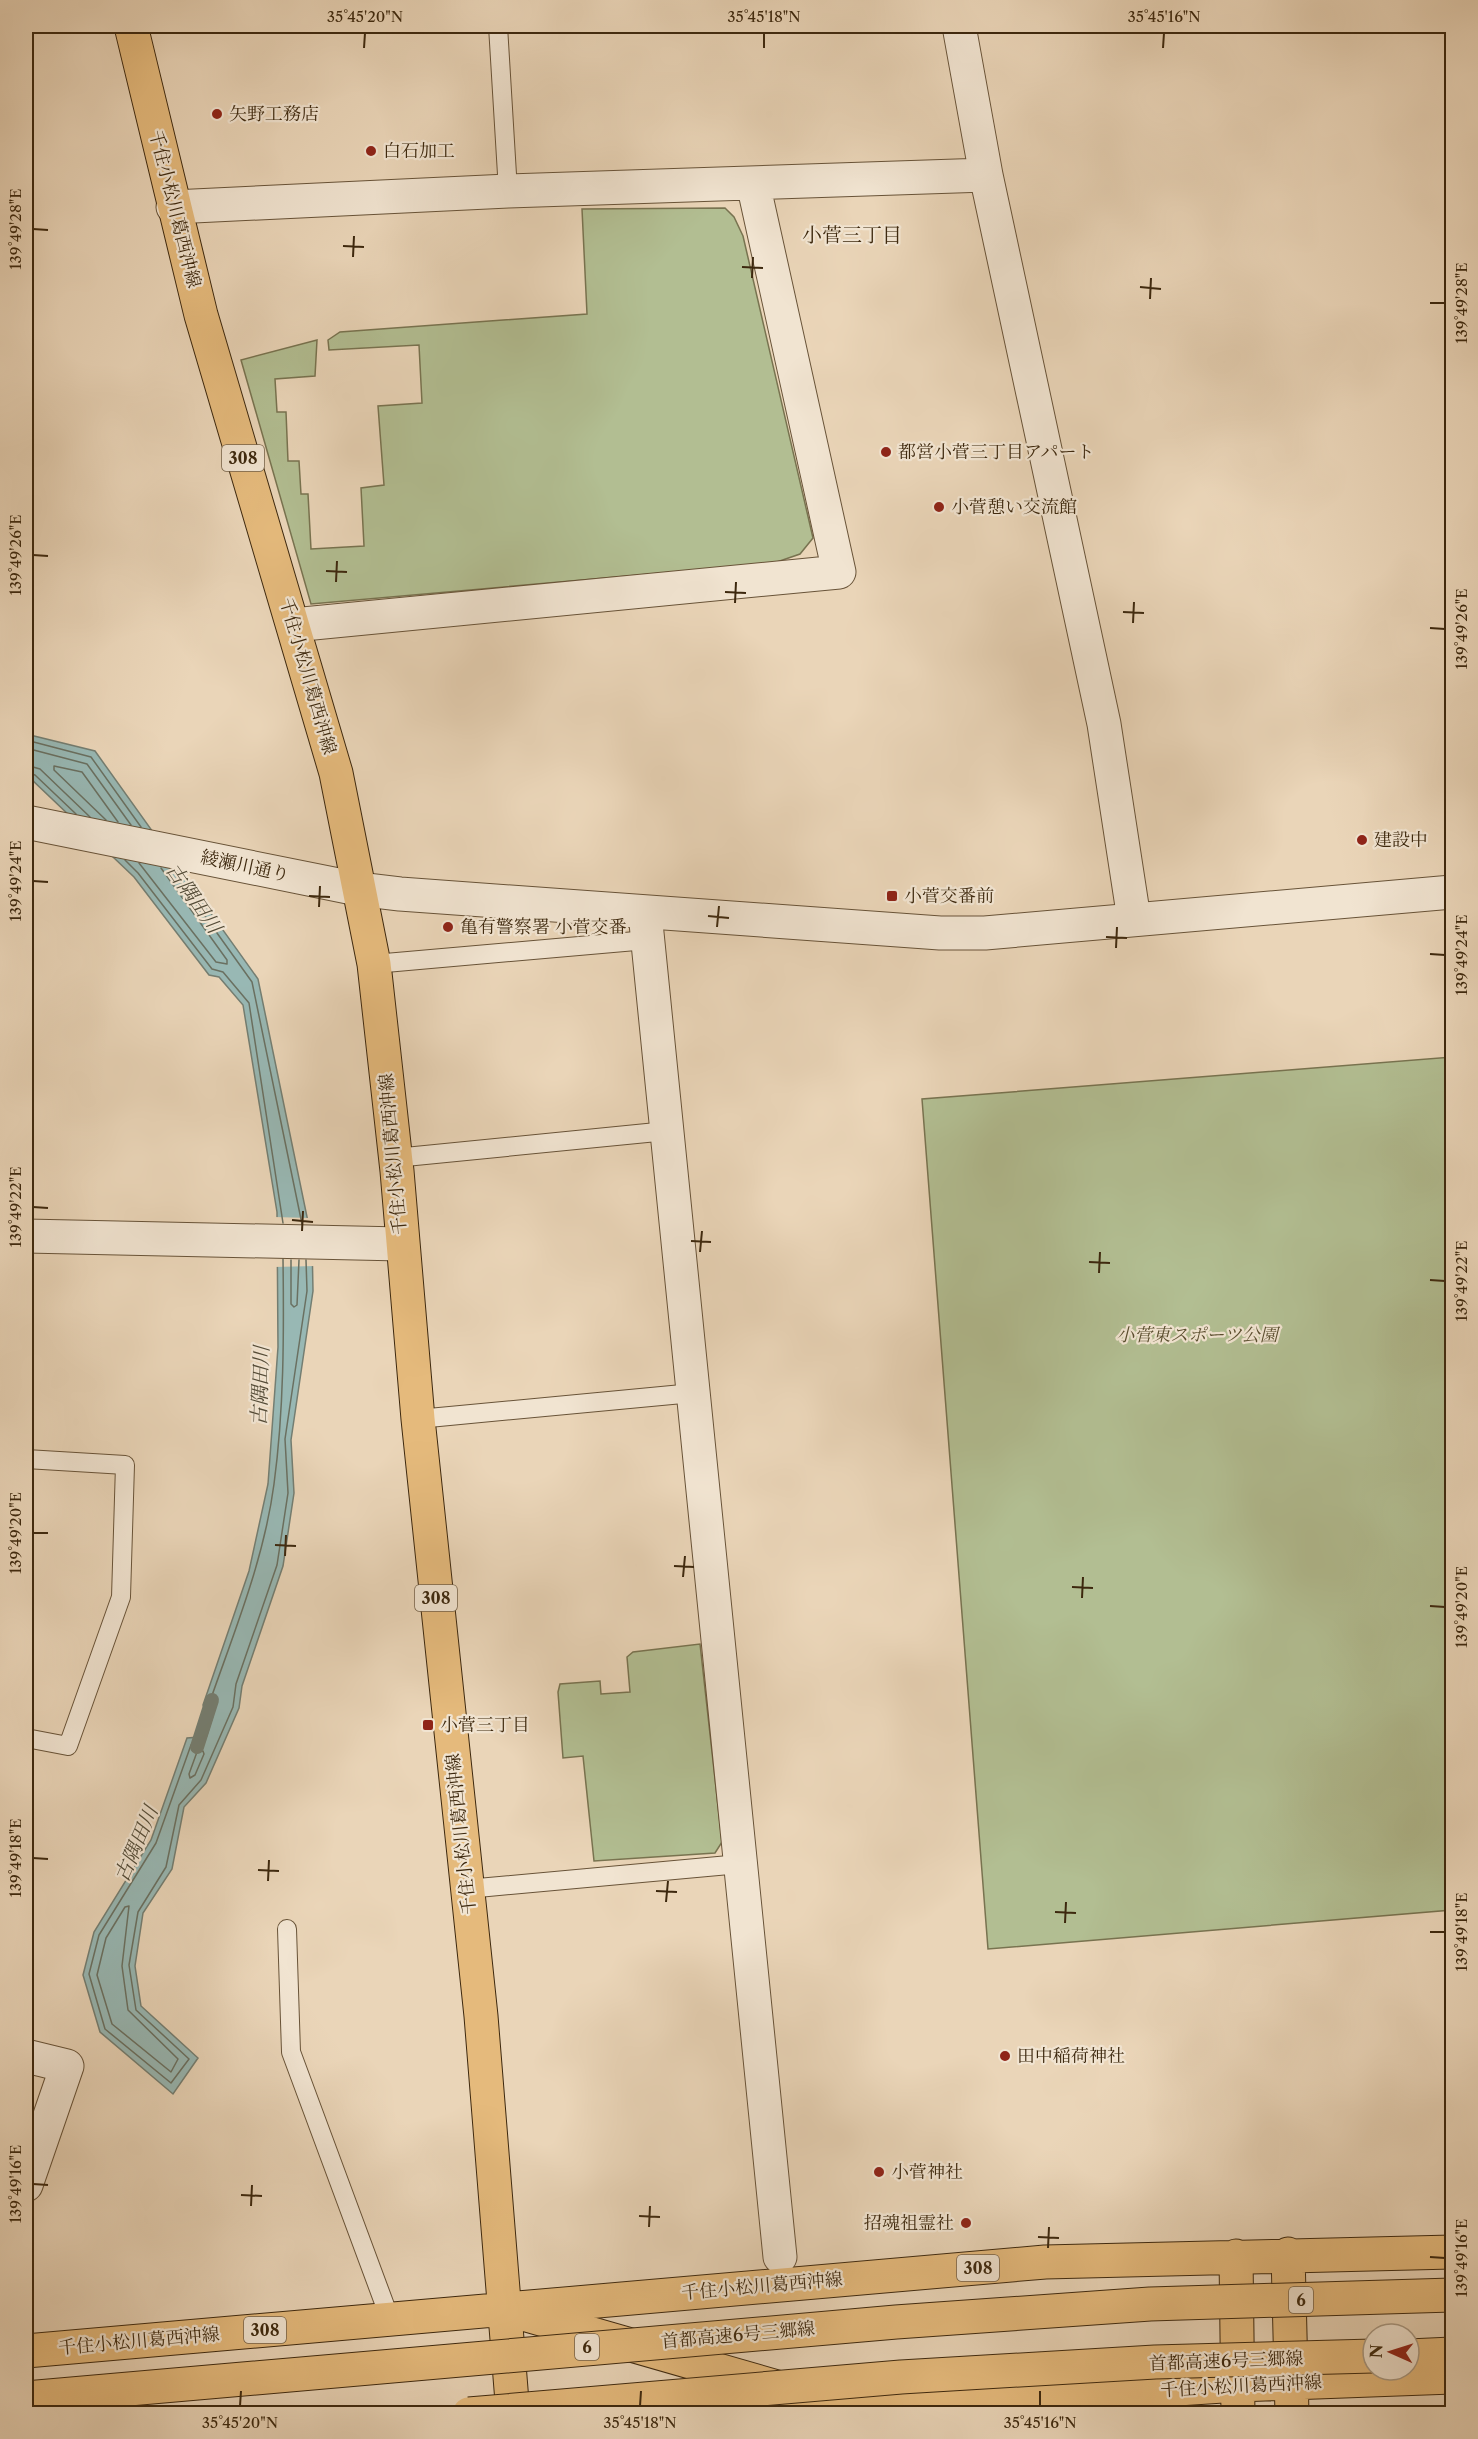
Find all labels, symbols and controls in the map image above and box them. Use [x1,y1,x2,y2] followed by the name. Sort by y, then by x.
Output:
[327,7,403,26] text: 35°45'20"N
[727,7,801,26] text: 35°45'18"N
[1127,7,1201,26] text: 35°45'16"N
[229,103,319,125] place label: 矢野工務店
[210,107,224,121] marker: 矢野工務店
[145,128,205,290] street label: 千住小松川葛西沖線
[383,140,455,162] place label: 白石加工
[364,144,378,158] marker: 白石加工
[6,188,25,270] text: 139°49'28"E
[802,223,902,247] district label: 小菅三丁目
[1452,262,1471,344] text: 139°49'28"E
[898,441,1095,463] place label: 都営小菅三丁目アパート
[222,445,264,471] road number: 308
[879,445,893,459] marker: 都営小菅三丁目アパート
[951,496,1077,518] place label: 小菅憩い交流館
[932,500,946,514] marker: 小菅憩い交流館
[6,514,25,596] text: 139°49'26"E
[1452,588,1471,670] text: 139°49'26"E
[275,595,341,757] street label: 千住小松川葛西沖線
[1374,829,1428,851] place label: 建設中
[1355,833,1369,847] marker: 建設中
[6,840,25,922] text: 139°49'24"E
[199,846,291,886] street label: 綾瀬川通り
[161,858,228,939] water label: 古隅田川
[904,885,994,907] place label: 小菅交番前
[885,889,899,903] marker: 小菅交番前
[1452,914,1471,996] text: 139°49'24"E
[460,916,627,938] place label: 亀有警察署 小菅交番
[441,920,455,934] marker: 亀有警察署 小菅交番
[375,1072,411,1236] street label: 千住小松川葛西沖線
[6,1166,25,1248] text: 139°49'22"E
[1452,1240,1471,1322] text: 139°49'22"E
[1116,1324,1281,1346] park label: 小菅東スポーツ公園
[247,1344,273,1426] water label: 古隅田川
[6,1492,25,1574] text: 139°49'20"E
[1452,1566,1471,1648] text: 139°49'20"E
[415,1585,457,1611] road number: 308
[440,1714,530,1736] place label: 小菅三丁目
[421,1718,435,1732] marker: 小菅三丁目
[442,1752,480,1916] street label: 千住小松川葛西沖線
[109,1801,163,1886] water label: 古隅田川
[6,1818,25,1898] text: 139°49'18"E
[1452,1892,1471,1972] text: 139°49'18"E
[1017,2045,1125,2067] place label: 田中稲荷神社
[998,2049,1012,2063] marker: 田中稲荷神社
[6,2145,25,2223] text: 139°49'16"E
[891,2161,963,2183] place label: 小菅神社
[872,2165,886,2179] marker: 小菅神社
[864,2212,954,2234] place label: 招魂祖霊社
[959,2216,973,2230] marker: 招魂祖霊社
[1452,2219,1471,2297] text: 139°49'16"E
[957,2255,999,2281] road number: 308
[680,2268,844,2304] street label: 千住小松川葛西沖線
[1289,2287,1313,2313] road number: 6
[244,2317,286,2343] road number: 308
[660,2317,816,2353] street label: 首都高速6号三郷線
[1361,2322,1421,2382] north arrow
[57,2323,221,2359] street label: 千住小松川葛西沖線
[575,2334,599,2360] road number: 6
[1366,2344,1386,2359] text: N
[1148,2347,1304,2375] street label: 首都高速6号三郷線
[1160,2371,1322,2401] street label: 千住小松川葛西沖線
[202,2413,278,2432] text: 35°45'20"N
[603,2413,677,2432] text: 35°45'18"N
[1003,2413,1077,2432] text: 35°45'16"N

